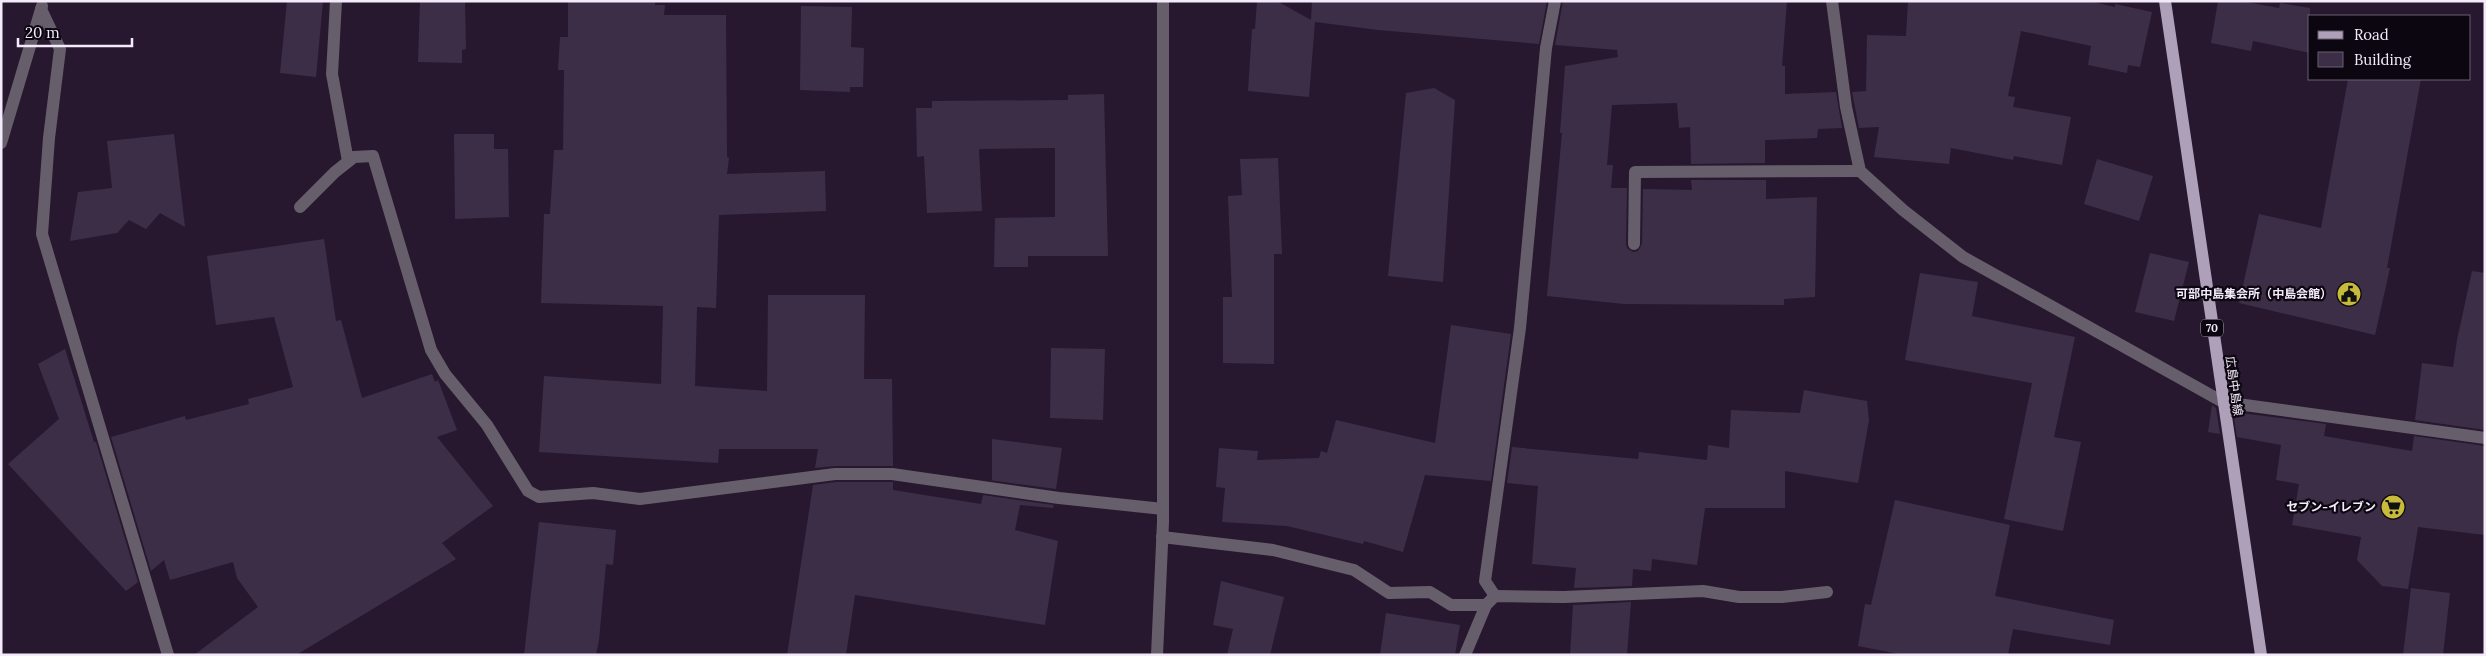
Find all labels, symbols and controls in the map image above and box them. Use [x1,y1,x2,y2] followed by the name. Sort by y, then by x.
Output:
[18,15,131,47] scale bar
[2308,15,2471,80] legend
[25,23,60,42] text: 20 m
[2354,25,2389,44] text: Road
[2354,50,2412,69] text: Building
[2336,281,2362,307] public building icon: 可部中島集会所（中島会館）
[2176,286,2332,301] place label: 可部中島集会所（中島会館）
[2201,319,2223,336] road number: 70
[2223,355,2246,417] street label: 広島中島線
[2380,494,2406,520] supermarket icon: セブン-イレブン
[2286,499,2376,514] place label: セブン-イレブン

